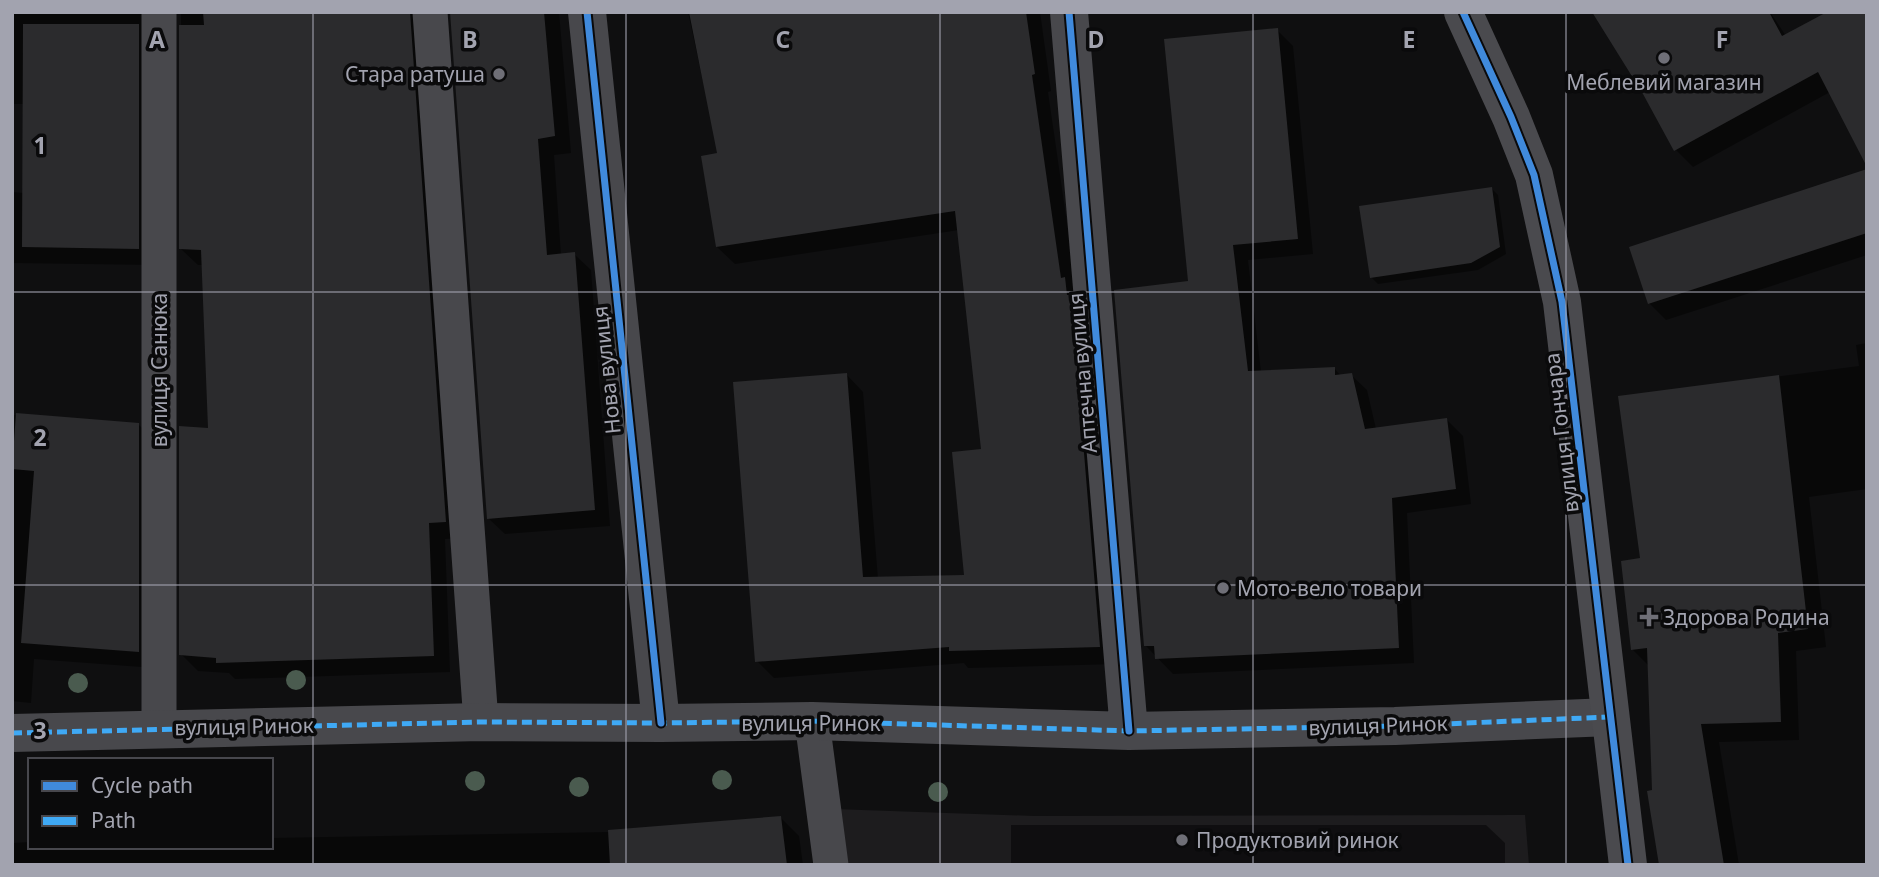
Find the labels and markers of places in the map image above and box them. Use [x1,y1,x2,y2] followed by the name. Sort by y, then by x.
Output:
[1656,50,1672,66] marker: Меблевий магазин
[345,60,485,88] place label: Стара ратуша
[491,66,507,82] marker: Стара ратуша
[1566,68,1762,96] place label: Меблевий магазин
[1237,574,1422,602] place label: Мото-вело товари
[1215,580,1231,596] marker: Мото-вело товари
[1663,603,1830,631] place label: Здорова Родина
[1641,609,1657,625] marker: Здорова Родина
[1196,826,1399,854] place label: Продуктовий ринок
[1174,832,1190,848] marker: Продуктовий ринок

